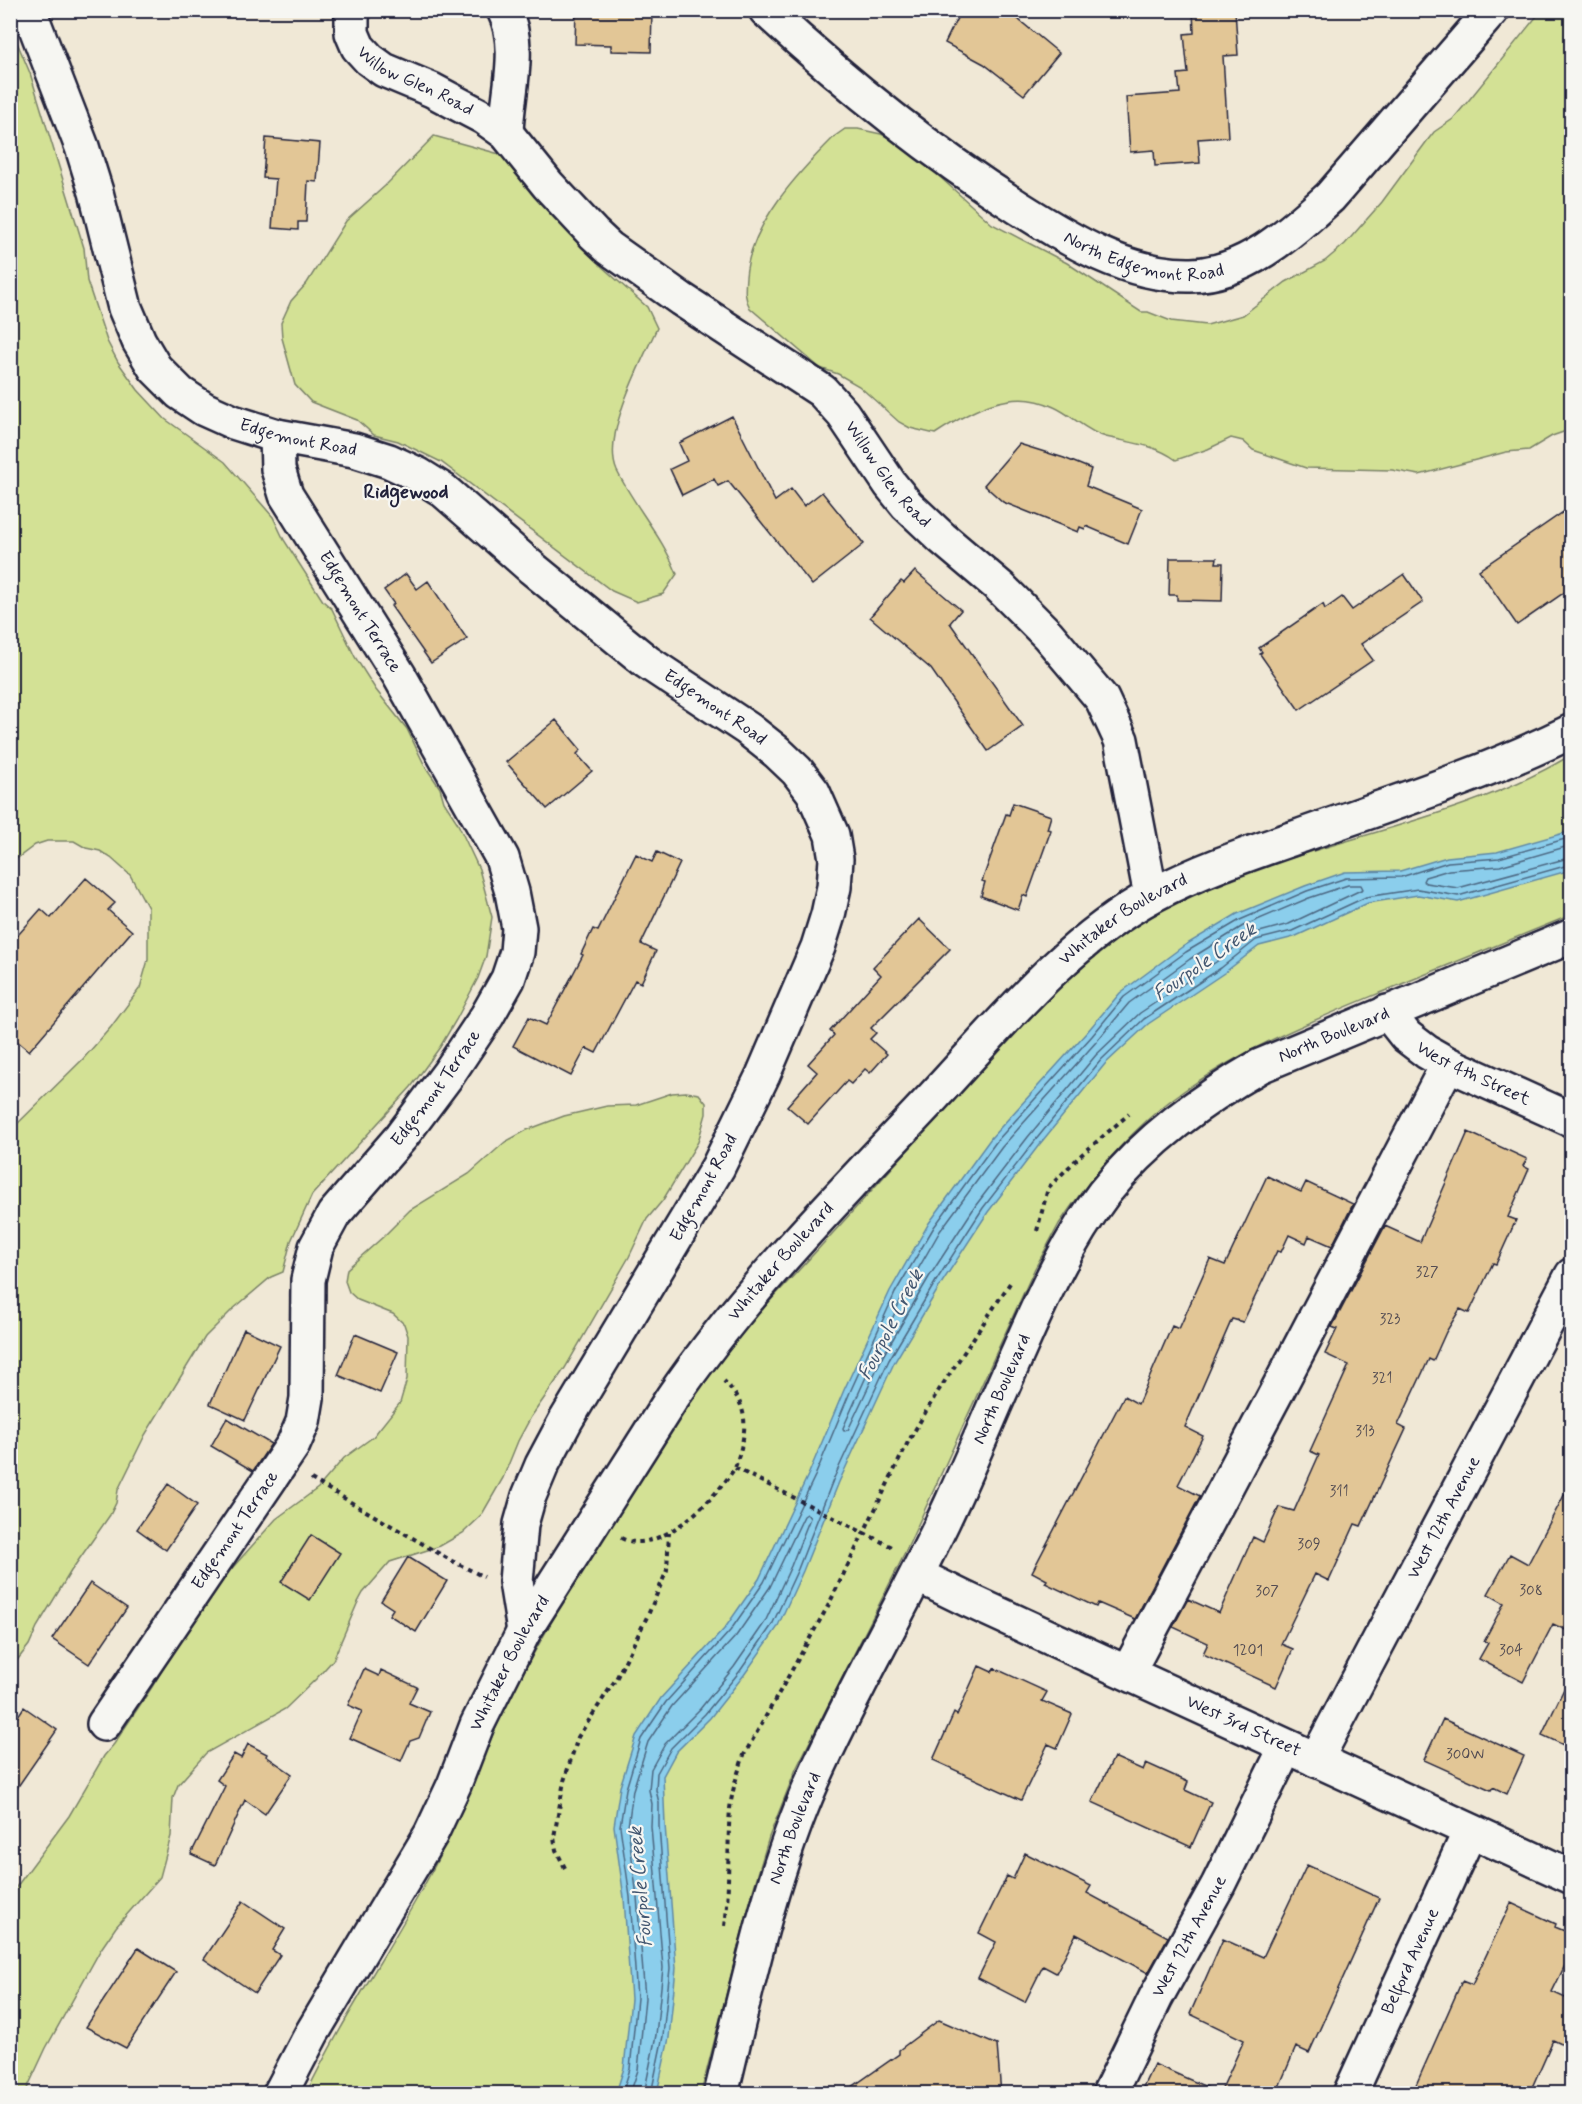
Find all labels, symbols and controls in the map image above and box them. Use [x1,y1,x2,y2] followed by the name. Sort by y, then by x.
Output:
[351,41,478,122] street label: Willow Glen Road
[1059,226,1227,287] street label: North Edgemont Road
[236,413,359,462] street label: Edgemont Road
[839,416,936,534] street label: Willow Glen Road
[363,479,449,508] district label: Ridgewood
[311,547,407,678] street label: Edgemont Terrace
[659,664,771,751] street label: Edgemont Road
[1054,868,1191,971] street label: Whitaker Boulevard
[1148,915,1264,1008] water label: Fourpole Creek
[1275,1001,1393,1069] street label: North Boulevard
[386,1025,487,1152] street label: Edgemont Terrace
[1411,1036,1534,1112] street label: West 4th Street
[665,1130,745,1247] street label: Edgemont Road
[722,1197,840,1326] street label: Whitaker Boulevard
[1415,1263,1439,1283] house number: 327
[852,1264,931,1385] water label: Fourpole Creek
[1380,1310,1400,1330] house number: 323
[967,1330,1037,1448] street label: North Boulevard
[1372,1369,1392,1389] house number: 321
[1355,1422,1375,1442] house number: 313
[1402,1452,1486,1583] street label: West 12th Avenue
[186,1466,284,1595] street label: Edgemont Terrace
[1329,1482,1349,1502] house number: 311
[1297,1535,1321,1555] house number: 309
[1519,1581,1543,1601] house number: 308
[1255,1582,1279,1602] house number: 307
[464,1591,556,1735] street label: Whitaker Boulevard
[1233,1641,1263,1661] house number: 1201
[1499,1641,1523,1661] house number: 304
[1182,1690,1305,1763] street label: West 3rd Street
[1446,1745,1484,1765] house number: 300W
[763,1768,827,1887] street label: North Boulevard
[622,1824,660,1948] water label: Fourpole Creek
[1146,1871,1233,2002] street label: West 12th Avenue
[1376,1904,1445,2018] street label: Belford Avenue

